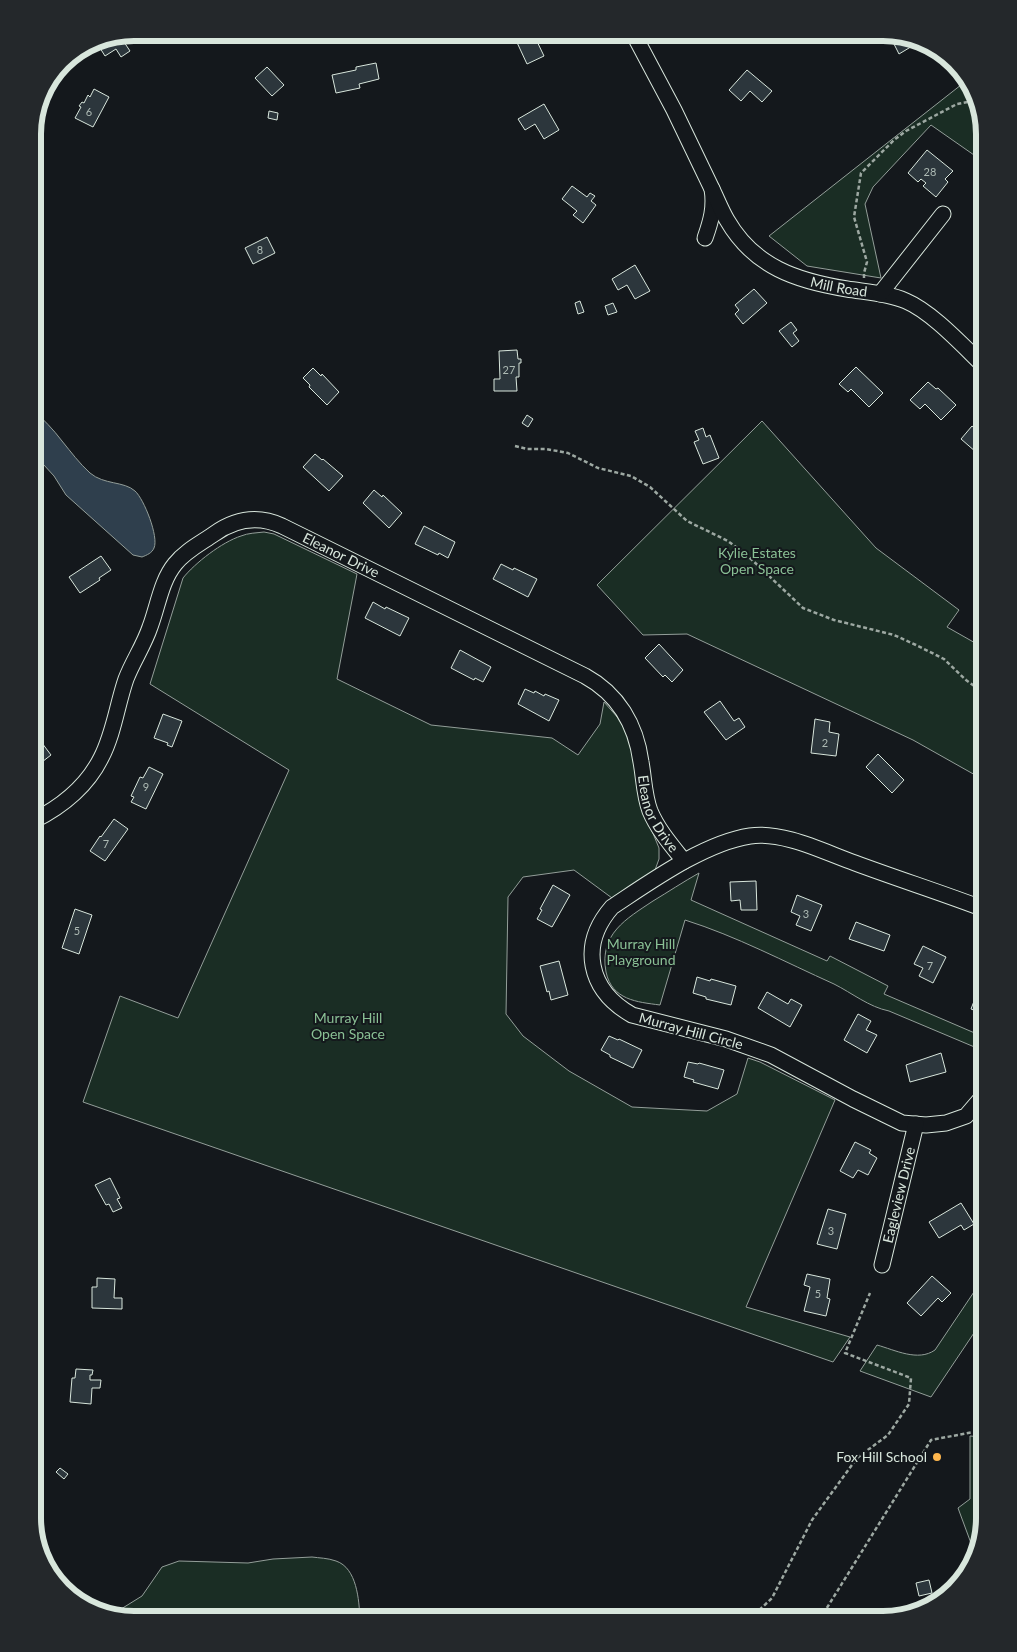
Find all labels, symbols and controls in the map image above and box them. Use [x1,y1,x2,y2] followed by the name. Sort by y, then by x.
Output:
[86,105,92,118] house number: 6
[924,165,936,178] house number: 28
[257,243,263,256] house number: 8
[809,273,868,300] street label: Mill Road
[503,363,515,376] house number: 27
[300,529,382,581] street label: Eleanor Drive
[718,544,796,577] park label: Kylie Estates Open Space
[822,736,828,749] house number: 2
[635,774,682,855] street label: Eleanor Drive
[143,780,149,793] house number: 9
[103,837,109,850] house number: 7
[803,907,809,920] house number: 3
[74,924,80,937] house number: 5
[606,935,676,968] park label: Murray Hill Playground
[927,959,933,972] house number: 7
[637,1008,745,1053] street label: Murray Hill Circle
[311,1009,385,1042] park label: Murray Hill Open Space
[879,1145,918,1245] street label: Eagleview Drive
[828,1224,834,1237] house number: 3
[815,1287,821,1300] house number: 5
[836,1448,927,1465] place label: Fox Hill School
[931,1451,943,1463] marker: Fox Hill School

